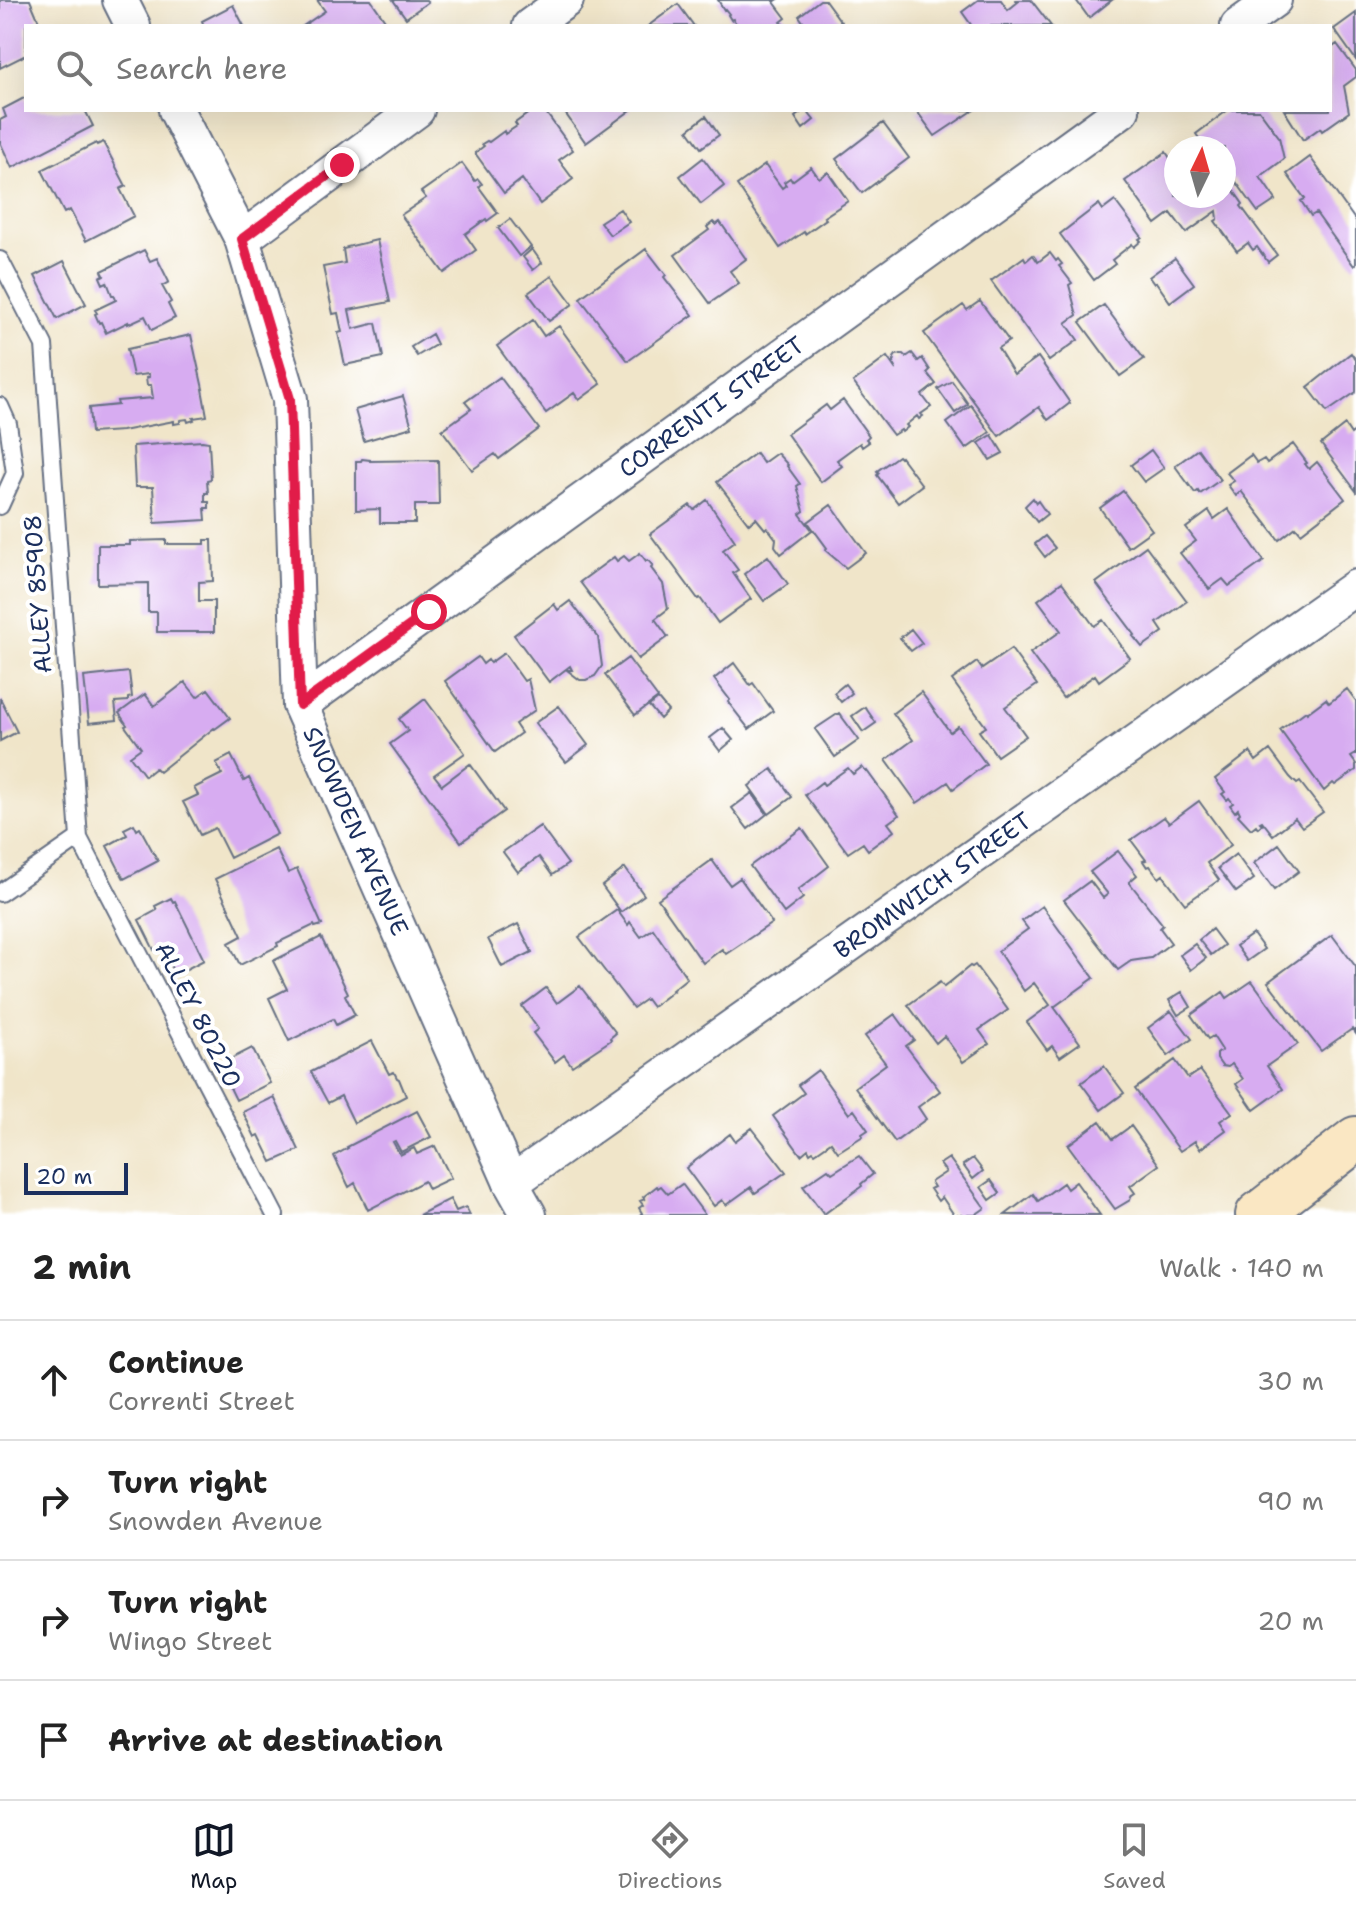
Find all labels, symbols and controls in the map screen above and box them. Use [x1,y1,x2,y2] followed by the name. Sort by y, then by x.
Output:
[24,24,1332,112] search box
[52,46,96,90] icon: search
[116,48,287,89] text: Search here
[1164,136,1236,208] north arrow
[324,147,360,183] route end
[612,329,811,485] street label: CORRENTI STREET
[16,513,60,675] street label: ALLEY 85908
[411,594,447,630] route start
[296,722,416,941] street label: SNOWDEN AVENUE
[828,805,1038,966] street label: BROMWICH STREET
[147,937,249,1093] street label: ALLEY 80220
[24,1159,128,1195] scale bar
[36,1162,93,1191] text: 20 m
[32,1244,131,1290] text: 2 min
[1159,1250,1324,1285] text: Walk · 140 m
[108,1342,244,1383] text: Continue
[32,1358,76,1402] icon: ahead
[1257,1363,1324,1398] text: 30 m
[108,1383,295,1418] text: Correnti Street
[108,1462,267,1503] text: Turn right
[32,1478,76,1522] icon: right
[1257,1483,1324,1518] text: 90 m
[108,1503,323,1538] text: Snowden Avenue
[108,1582,267,1623] text: Turn right
[32,1598,76,1642] icon: right
[1257,1603,1324,1638] text: 20 m
[108,1623,272,1658] text: Wingo Street
[32,1718,76,1762] icon: arrive
[108,1720,443,1761] text: Arrive at destination
[190,1818,237,1895] tab: Map
[618,1818,723,1895] tab: Directions
[1103,1818,1166,1895] tab: Saved

